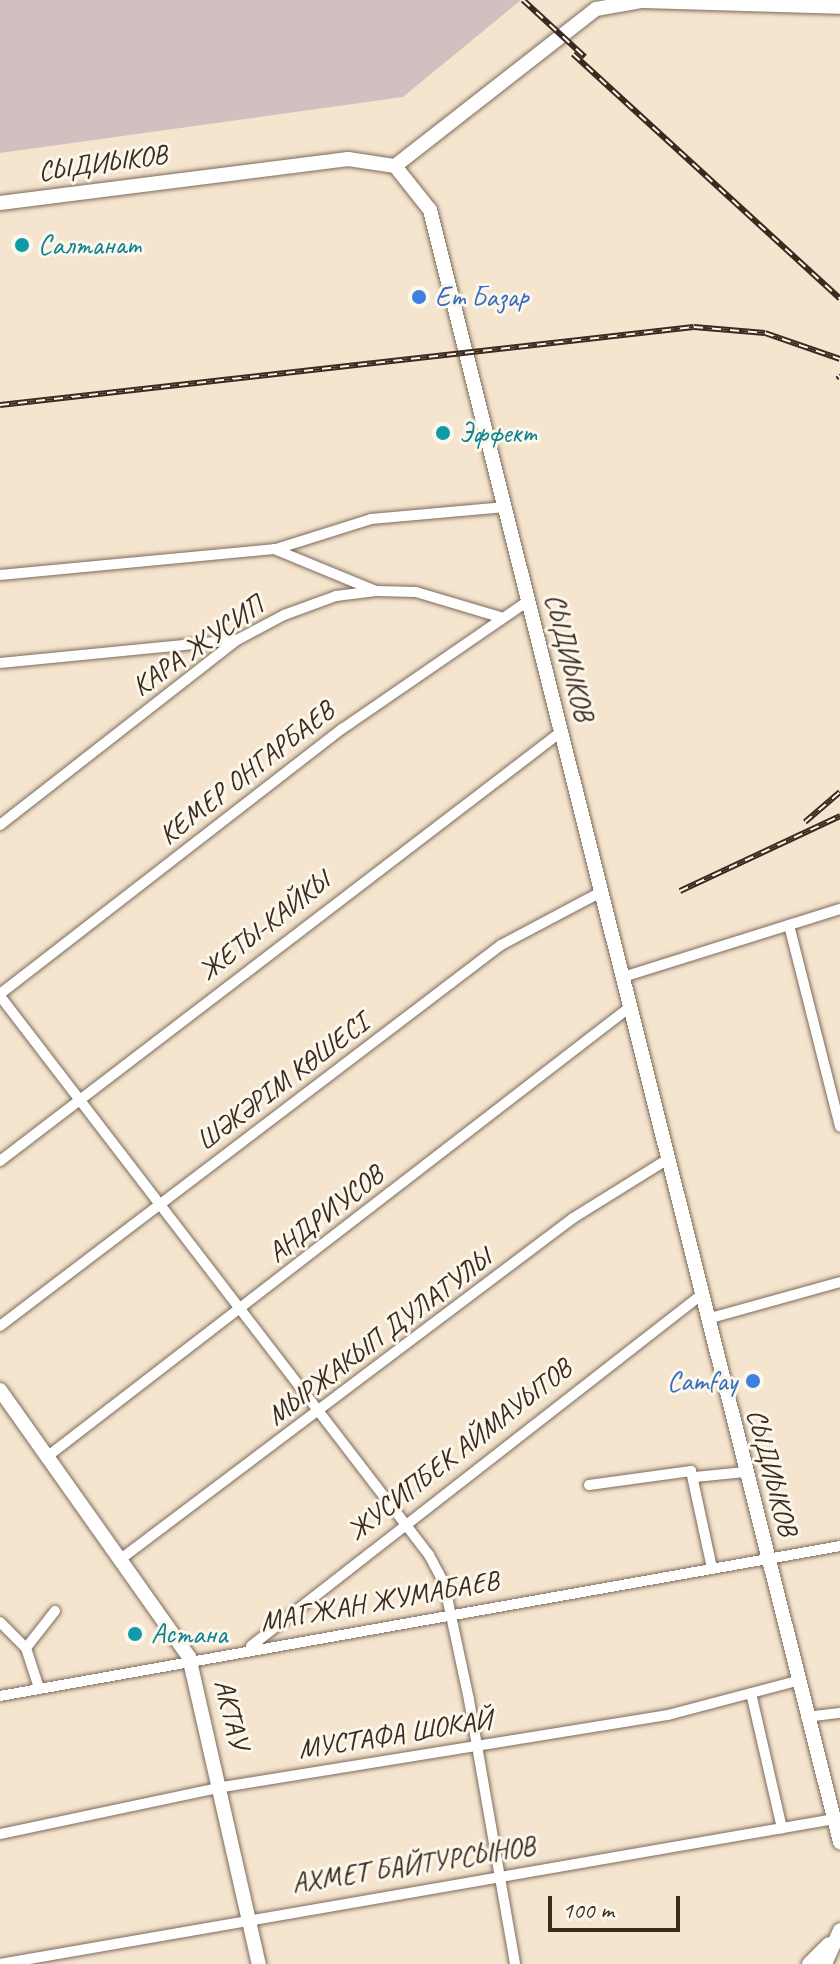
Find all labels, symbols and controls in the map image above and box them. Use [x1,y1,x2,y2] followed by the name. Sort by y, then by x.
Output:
[36,137,168,189] street label: СЫДИЫКОВ
[38,228,140,262] place label: Салтанат
[13,236,31,254] marker: Салтанат
[435,280,527,314] place label: Ет Базар
[410,288,428,306] marker: Ет Базар
[459,416,536,450] place label: Эффект
[434,424,452,442] marker: Эффект
[127,590,267,702] street label: КАРА ЖУСИП
[537,590,601,724] street label: СЫДИЫКОВ
[152,694,340,852] street label: КЕМЕР ОНГАРБАЕВ
[192,864,336,988] street label: ЖЕТЫ-КАЙКЫ
[189,1006,375,1158] street label: ШӘКӘРІМ КӨШЕСІ
[261,1159,389,1269] street label: АНДРИУСОВ
[260,1242,498,1432] street label: МЫРЖАКЫП ДУЛАТУЛЫ
[340,1352,578,1548] street label: ЖУСИПБЕК АЙМАУЫТОВ
[667,1364,737,1398] place label: Camfay
[744,1372,762,1390] marker: Camfay
[739,1405,805,1539] street label: СЫДИЫКОВ
[257,1563,501,1639] street label: МАГЖАН ЖУМАБАЕВ
[151,1617,227,1651] place label: Астана
[126,1625,144,1643] marker: Астана
[207,1676,257,1752] street label: АКТАУ
[296,1702,494,1766] street label: МУСТАФА ШОКАЙ
[289,1829,537,1901] street label: АХМЕТ БАЙТУРСЫНОВ
[552,1880,684,1930] scale bar
[562,1895,614,1925] text: 100 m

